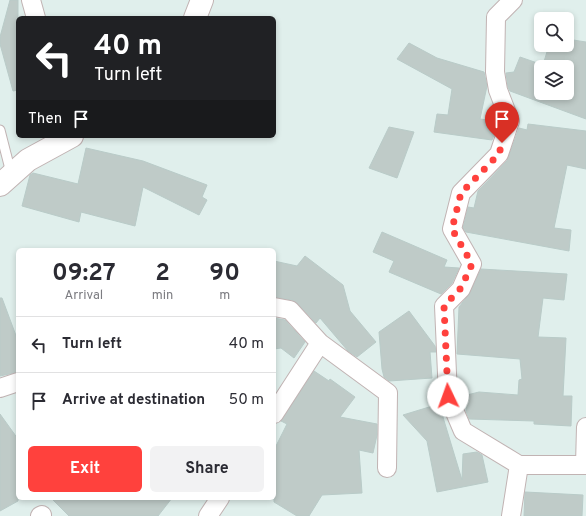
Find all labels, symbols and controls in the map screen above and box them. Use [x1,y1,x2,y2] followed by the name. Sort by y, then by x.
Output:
[534,12,574,100] map controls
[534,12,574,52] button: search
[94,29,162,65] text: 40 m
[28,32,80,84] icon: left
[534,60,574,100] button: layers
[94,64,162,87] text: Turn left
[485,102,519,143] pin
[70,108,92,130] icon: arrive
[491,108,513,130] icon: arrive
[28,110,62,129] text: Then
[52,259,116,289] text: 09:27
[155,259,170,289] text: 2
[209,259,240,289] text: 90
[64,288,103,304] text: Arrival
[152,288,173,304] text: min
[219,288,230,304] text: m
[28,334,50,356] icon: left
[62,335,122,354] text: Turn left
[229,335,264,354] text: 40 m
[427,375,469,417] position arrow
[28,390,50,412] icon: arrive
[62,391,205,410] text: Arrive at destination
[229,391,264,410] text: 50 m
[28,446,142,492] button: Exit
[150,446,264,492] button: Share

